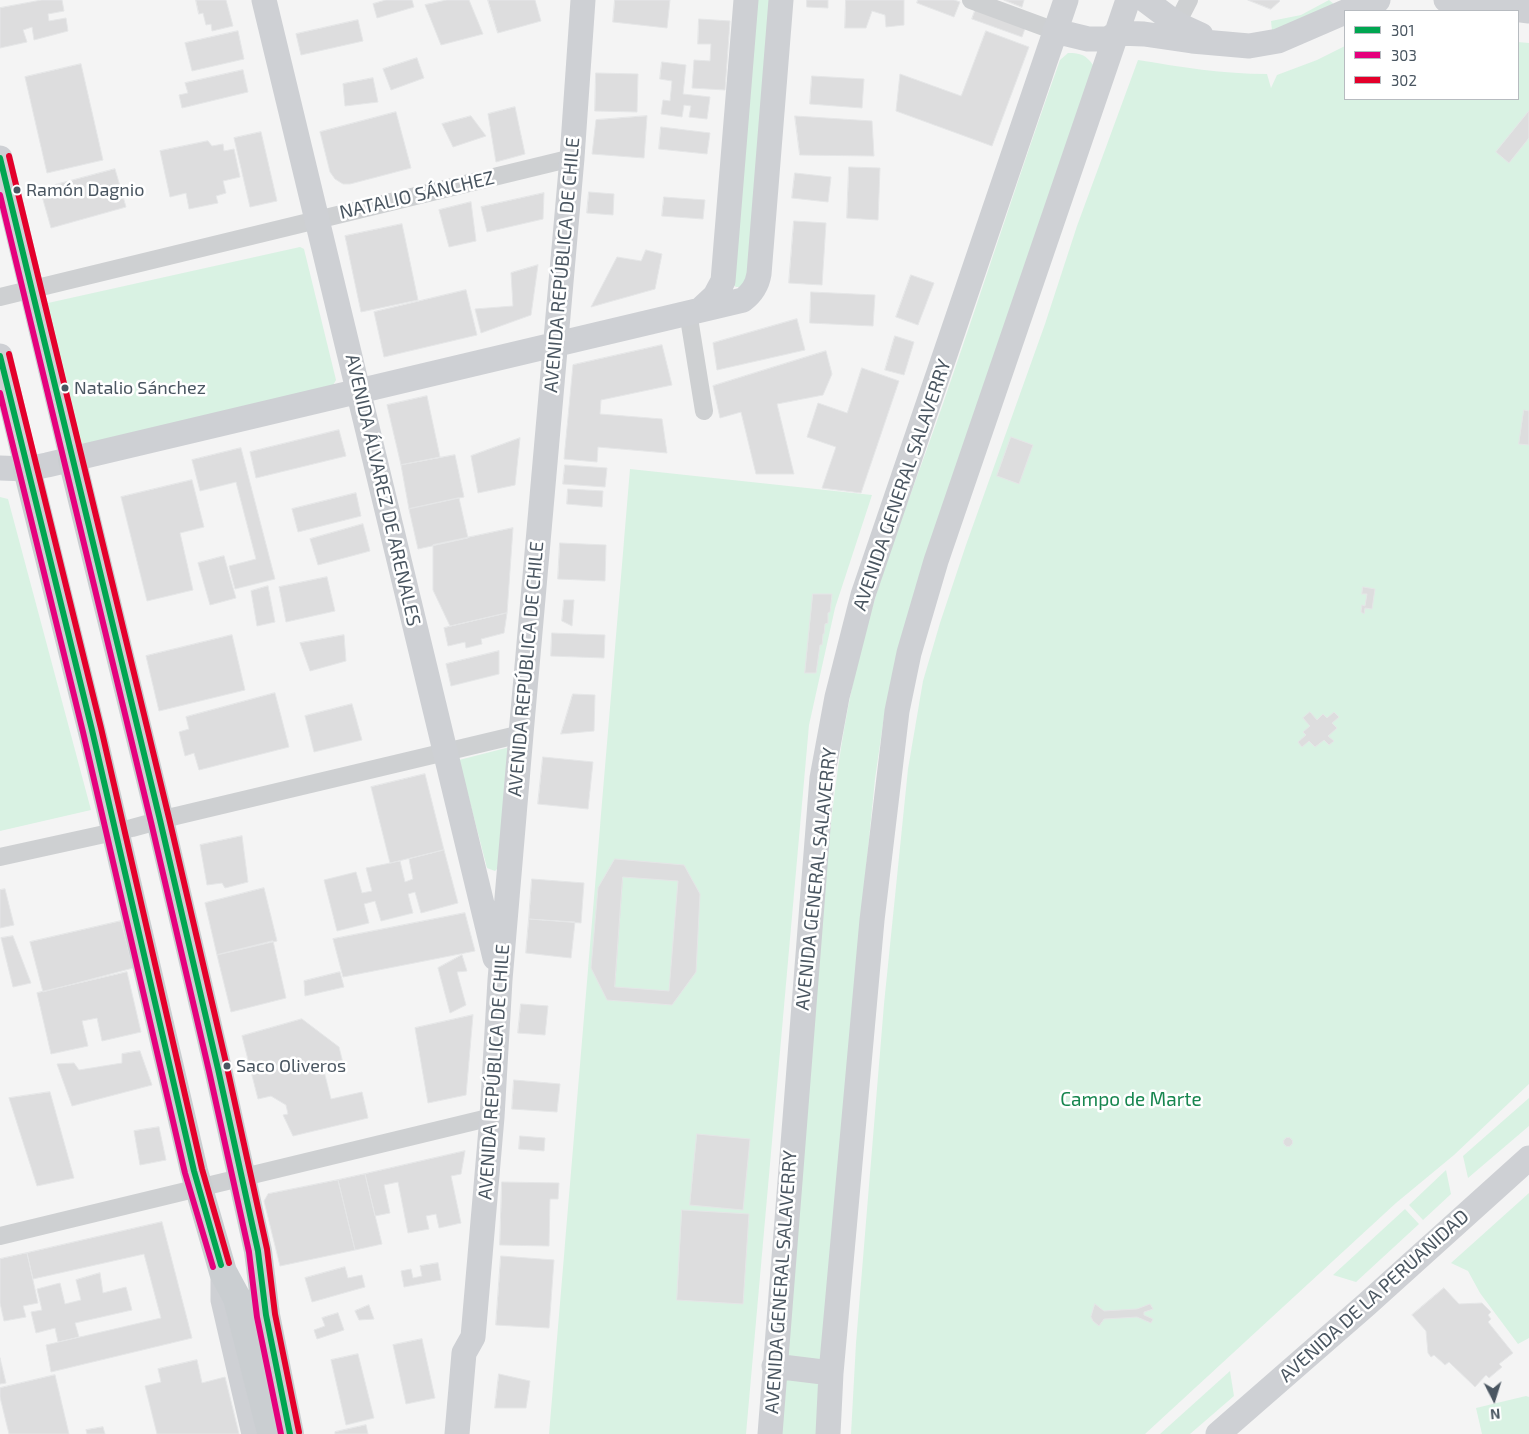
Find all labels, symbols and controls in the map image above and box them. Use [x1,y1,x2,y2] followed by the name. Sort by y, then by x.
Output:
[1344,10,1519,100] legend
[1391,21,1414,39] text: 301
[1391,46,1417,64] text: 303
[1391,71,1417,89] text: 302
[539,136,585,394] street label: AVENIDA REPÚBLICA DE CHILE
[337,166,497,224] street label: NATALIO SÁNCHEZ
[26,179,144,201] place label: Ramón Dagnio
[12,185,22,195] marker: Ramón Dagnio
[341,352,425,628] street label: AVENIDA ÁLVAREZ DE ARENALES
[848,356,956,614] street label: AVENIDA GENERAL SALAVERRY
[74,377,206,399] place label: Natalio Sánchez
[60,383,70,393] marker: Natalio Sánchez
[503,540,549,798] street label: AVENIDA REPÚBLICA DE CHILE
[791,746,841,1012] street label: AVENIDA GENERAL SALAVERRY
[474,943,514,1201] street label: AVENIDA REPÚBLICA DE CHILE
[236,1055,346,1077] place label: Saco Oliveros
[222,1061,232,1071] marker: Saco Oliveros
[1060,1089,1202,1111] park label: Campo de Marte
[760,1149,802,1415] street label: AVENIDA GENERAL SALAVERRY
[1275,1205,1473,1387] street label: AVENIDA DE LA PERUANIDAD
[1469,1374,1519,1424] north arrow
[1490,1406,1501,1423] text: N

